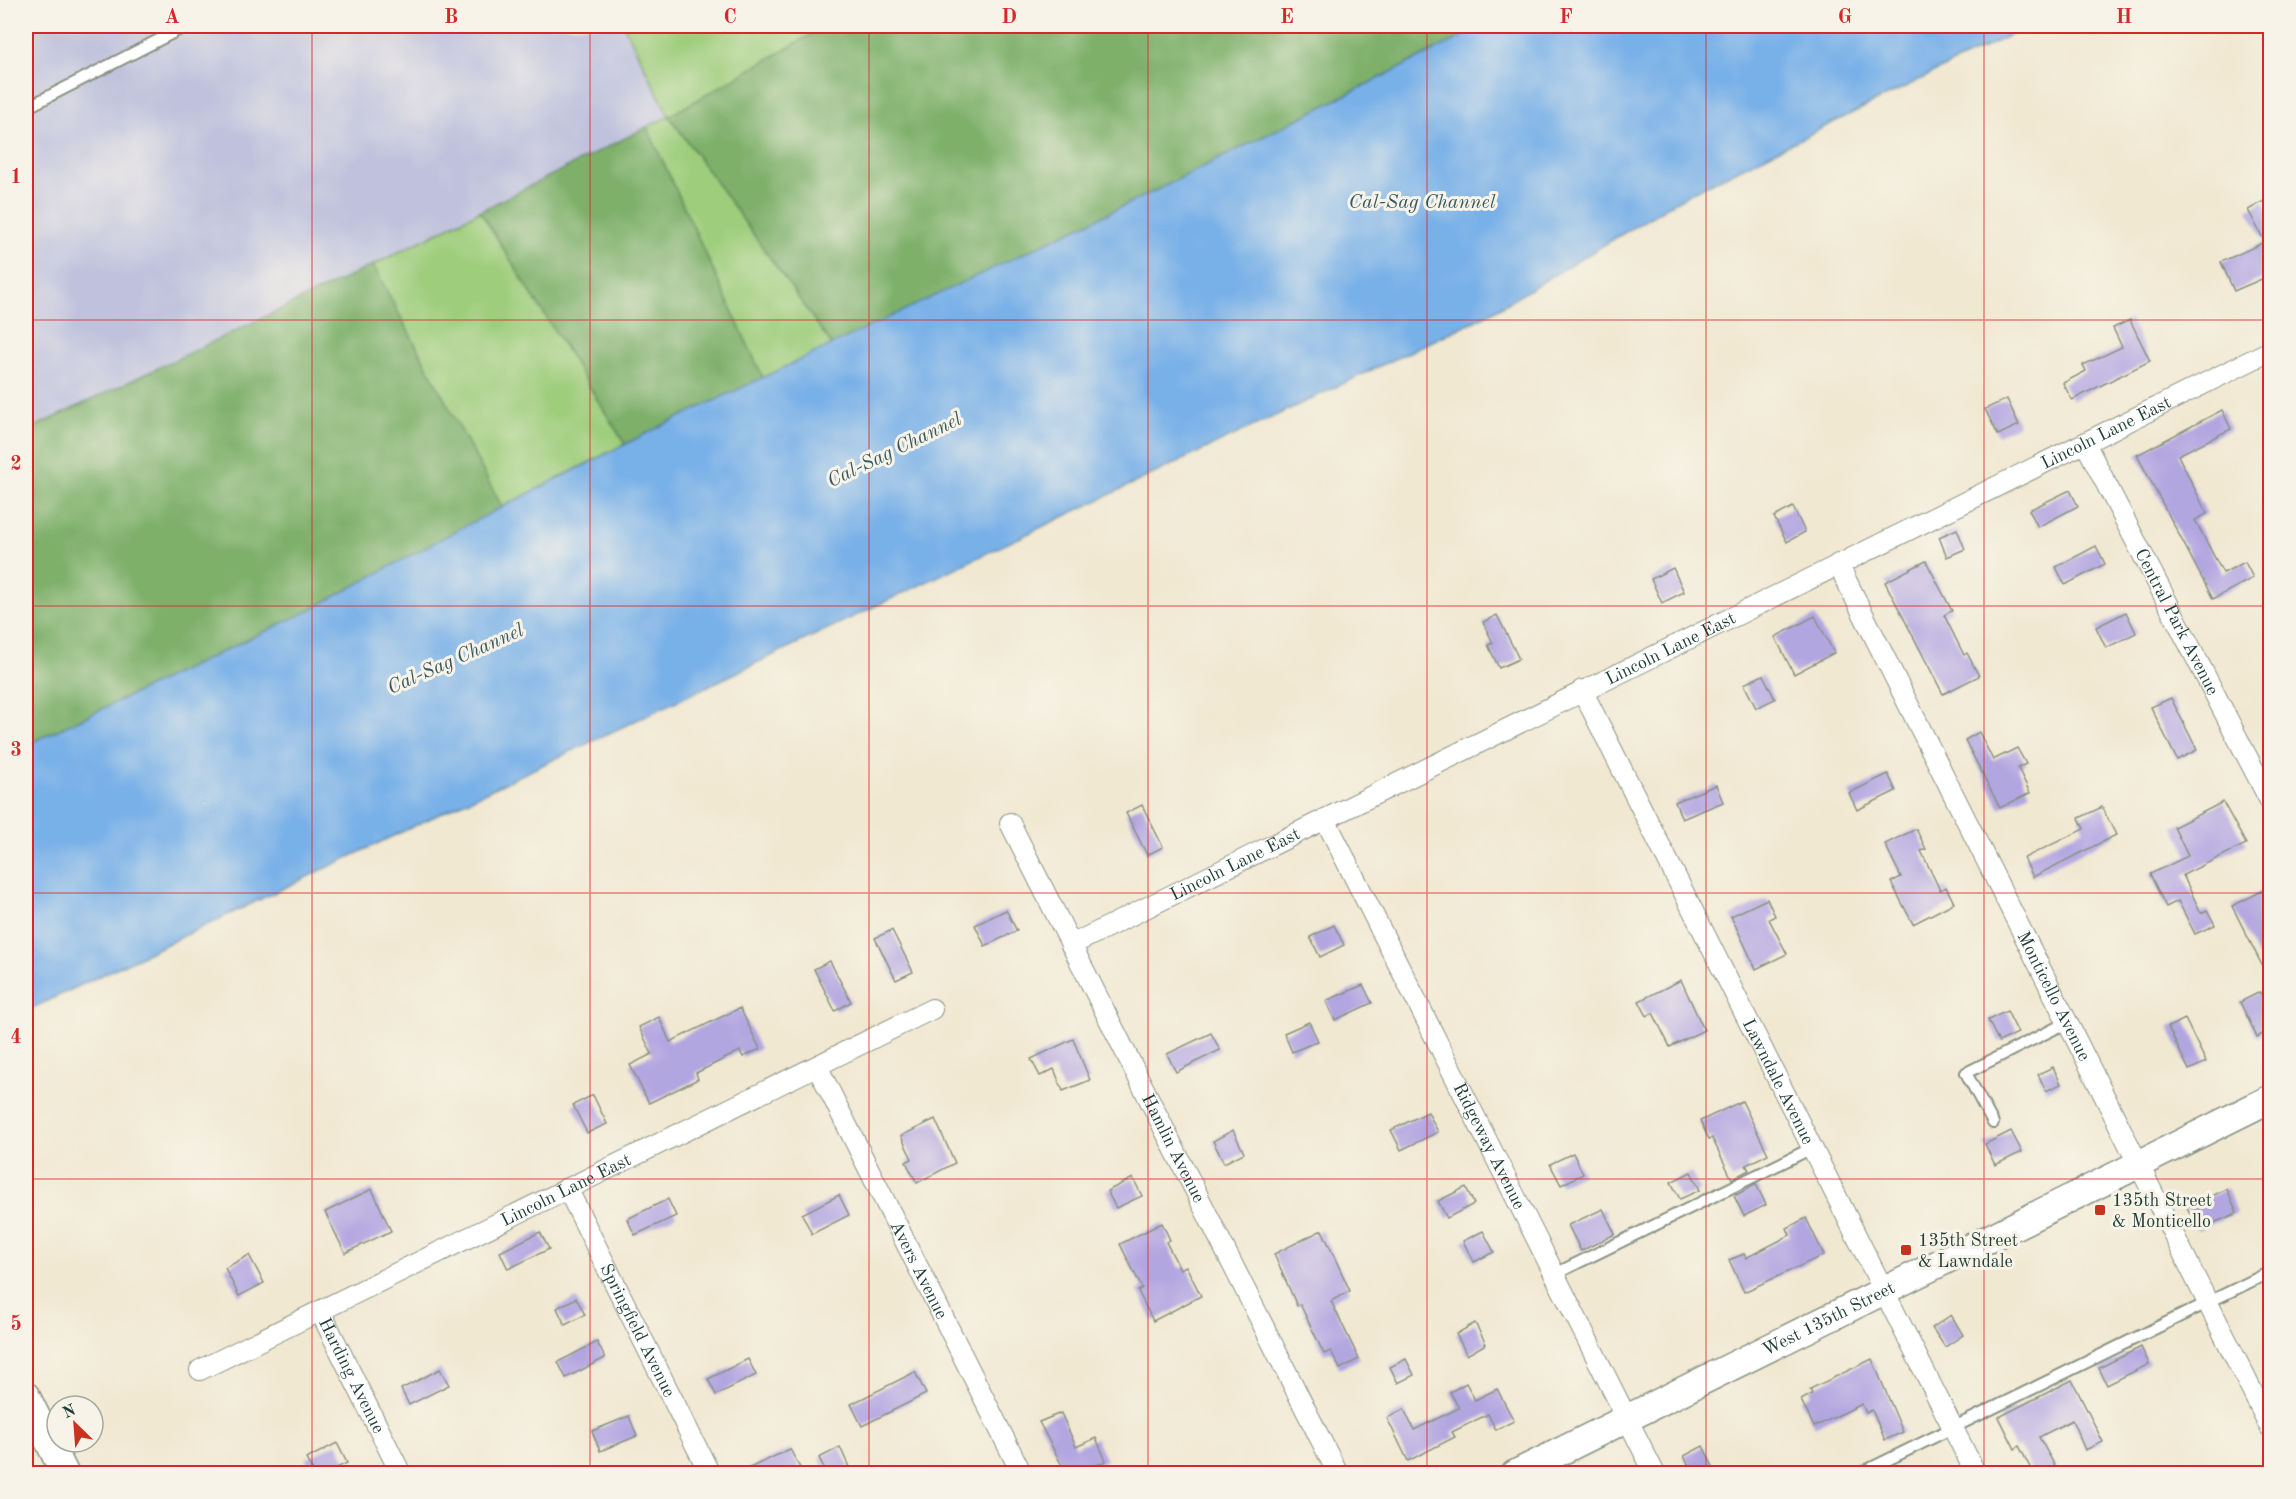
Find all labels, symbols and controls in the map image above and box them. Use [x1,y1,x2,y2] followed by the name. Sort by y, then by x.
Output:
[164,8,180,28] text: A
[444,8,458,28] text: B
[723,8,737,28] text: C
[1001,8,1017,28] text: D
[1280,8,1294,28] text: E
[1559,8,1573,28] text: F
[1838,8,1852,28] text: G
[2116,8,2132,28] text: H
[10,168,22,188] text: 1
[1349,193,1496,213] water label: Cal-Sag Channel
[2039,393,2174,473] street label: Lincoln Lane East
[824,410,965,492] water label: Cal-Sag Channel
[10,455,22,475] text: 2
[2131,546,2222,698] street label: Central Park Avenue
[1603,609,1739,689] street label: Lincoln Lane East
[385,621,527,699] water label: Cal-Sag Channel
[10,741,22,761] text: 3
[1168,825,1303,904] street label: Lincoln Lane East
[2013,929,2093,1064] street label: Monticello Avenue
[1739,1016,1817,1147] street label: Lawndale Avenue
[10,1028,22,1048] text: 4
[1449,1080,1528,1212] street label: Ridgeway Avenue
[1138,1091,1208,1206] street label: Hamlin Avenue
[498,1151,634,1230] street label: Lincoln Lane East
[2112,1192,2212,1231] place label: 135th Street & Monticello
[2093,1203,2107,1217] marker: 135th Street & Monticello
[886,1218,951,1322] street label: Avers Avenue
[1918,1232,2018,1271] place label: 135th Street & Lawndale
[1899,1243,1913,1257] marker: 135th Street & Lawndale
[596,1261,678,1400] street label: Springfield Avenue
[1760,1279,1898,1360] street label: West 135th Street
[10,1314,22,1335] text: 5
[315,1315,387,1437] street label: Harding Avenue
[45,1394,105,1454] north arrow
[61,1402,79,1422] text: N

